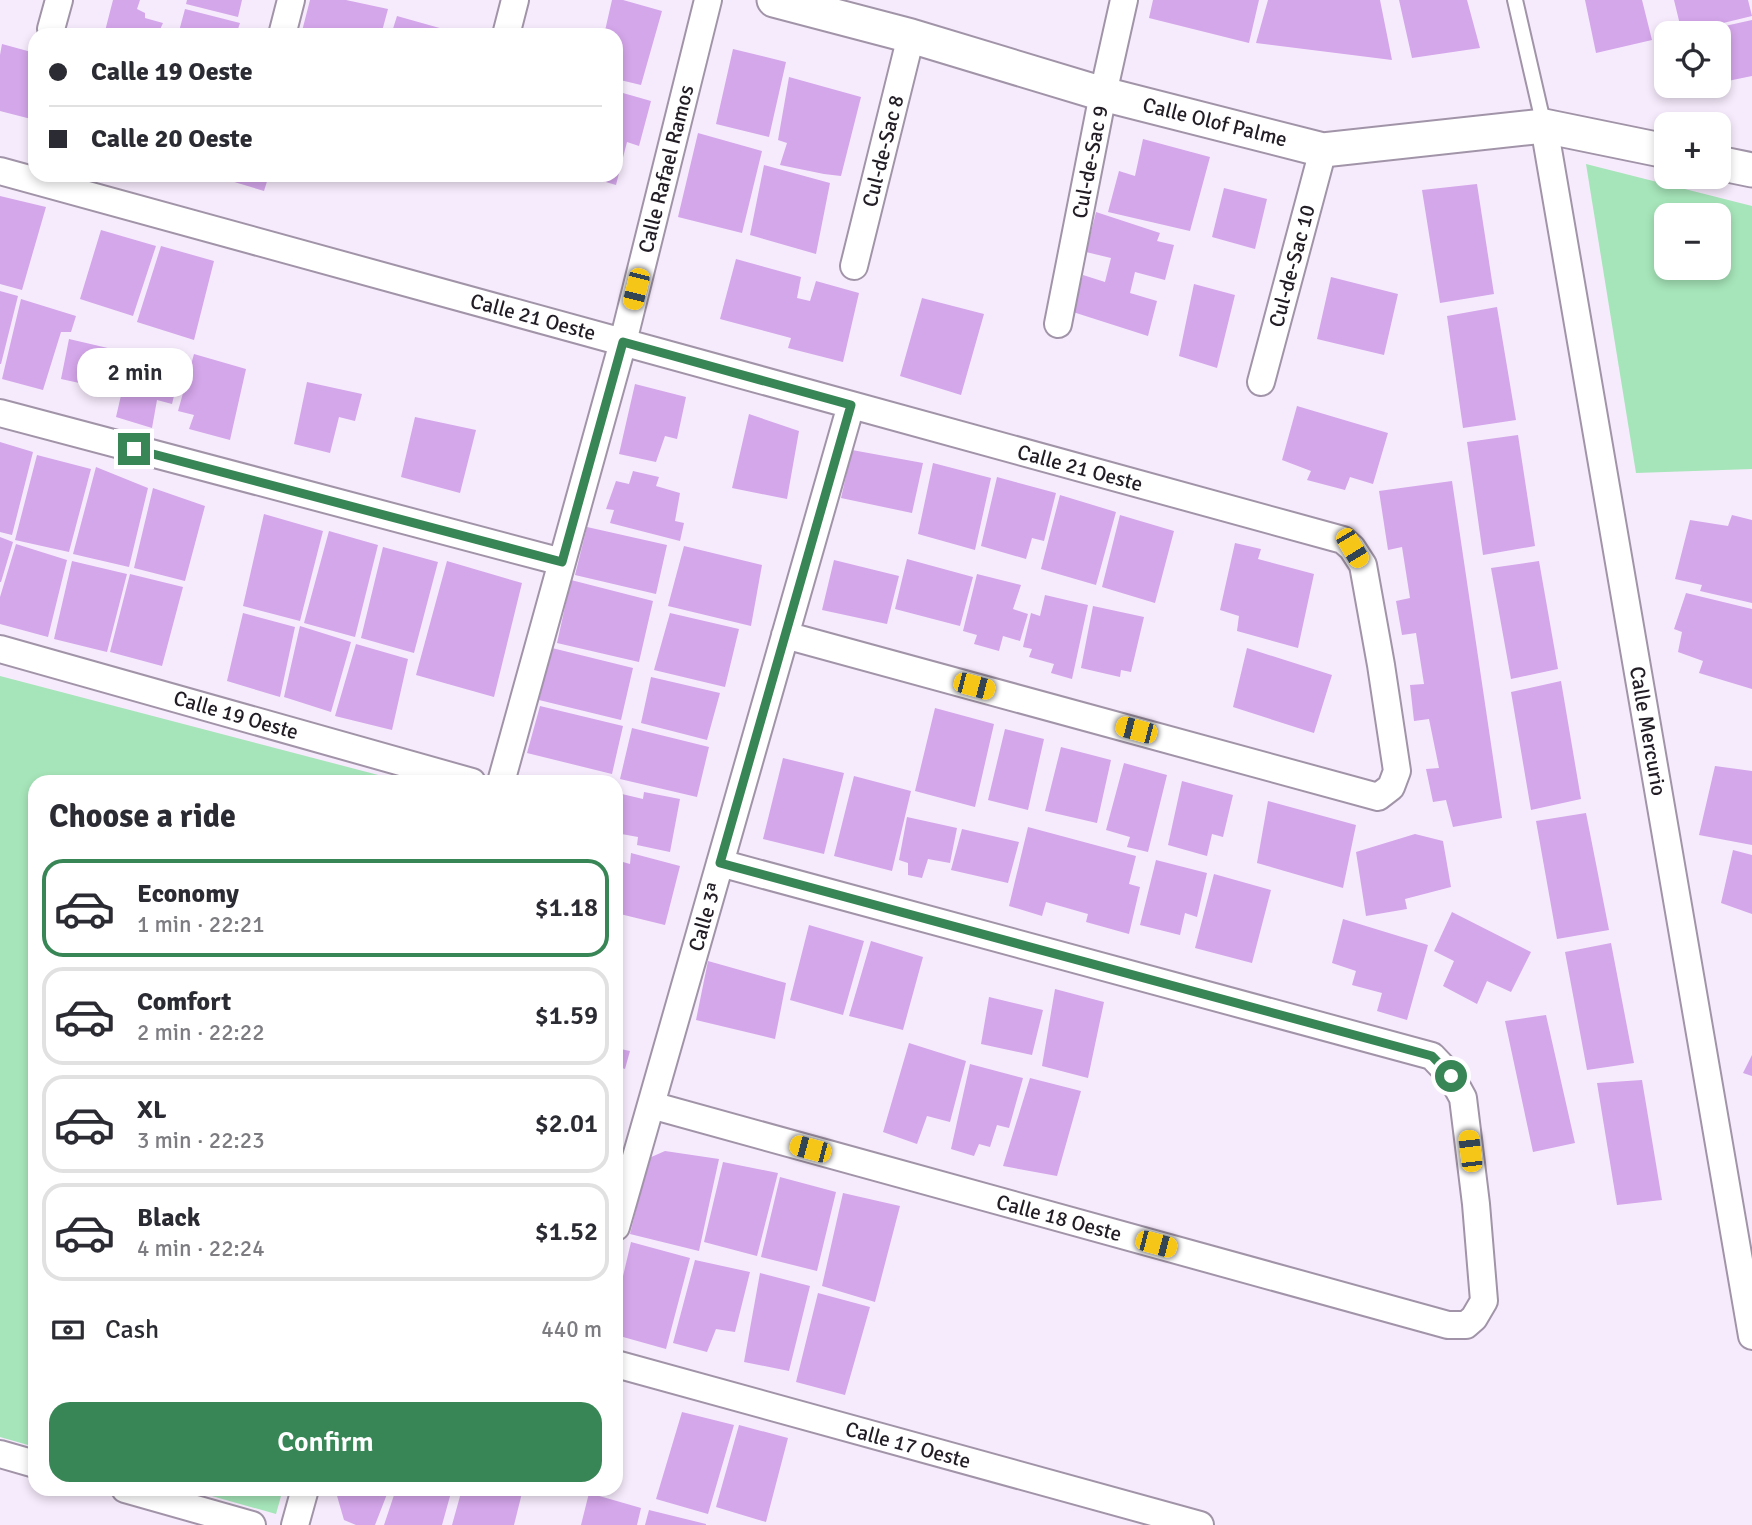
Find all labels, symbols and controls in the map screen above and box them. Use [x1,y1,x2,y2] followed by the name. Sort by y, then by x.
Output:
[1654,21,1731,280] map controls
[1654,21,1731,98] button: locate
[91,56,253,88] text: Calle 19 Oeste
[633,82,699,256] street label: Calle Rafael Ramos
[1140,91,1290,153] street label: Calle Olof Palme
[857,92,909,210] street label: Cul-de-Sac 8
[1066,103,1114,221] street label: Cul-de-Sac 9
[1654,112,1731,189] button: +
[91,123,253,155] text: Calle 20 Oeste
[1263,202,1321,330] street label: Cul-de-Sac 10
[1654,203,1731,280] button: −
[621,266,652,312] car
[467,288,599,346] street label: Calle 21 Oeste
[76,348,192,396] callout: 2 min
[107,358,163,387] text: 2 min
[118,433,150,465] route end
[1014,439,1146,497] street label: Calle 21 Oeste
[1333,525,1372,571] car
[1624,664,1672,798] street label: Calle Mercurio
[951,670,998,702] car
[171,685,301,745] street label: Calle 19 Oeste
[1113,714,1160,746] car
[49,797,236,836] text: Choose a ride
[53,877,116,940] icon: car
[137,878,239,910] text: Economy
[683,880,727,954] street label: Calle 3ª
[535,892,598,924] text: $1.18
[137,910,265,939] text: 1 min · 22:21
[53,985,116,1048] icon: car
[137,986,231,1018] text: Comfort
[535,1000,598,1032] text: $1.59
[137,1018,265,1047] text: 2 min · 22:22
[1435,1060,1467,1092] route start
[53,1093,116,1156] icon: car
[137,1094,167,1126] text: XL
[535,1108,598,1140] text: $2.01
[137,1126,265,1155] text: 3 min · 22:23
[1458,1129,1483,1173] car
[787,1133,834,1165] car
[993,1189,1125,1247] street label: Calle 18 Oeste
[53,1201,116,1264] icon: car
[137,1202,200,1234] text: Black
[535,1216,598,1248] text: $1.52
[1133,1228,1180,1260] car
[137,1234,265,1263] text: 4 min · 22:24
[49,1311,87,1349] icon: cash
[105,1314,159,1346] text: Cash
[541,1315,602,1344] text: 440 m
[49,1402,602,1482] button: Confirm
[842,1416,974,1474] street label: Calle 17 Oeste

